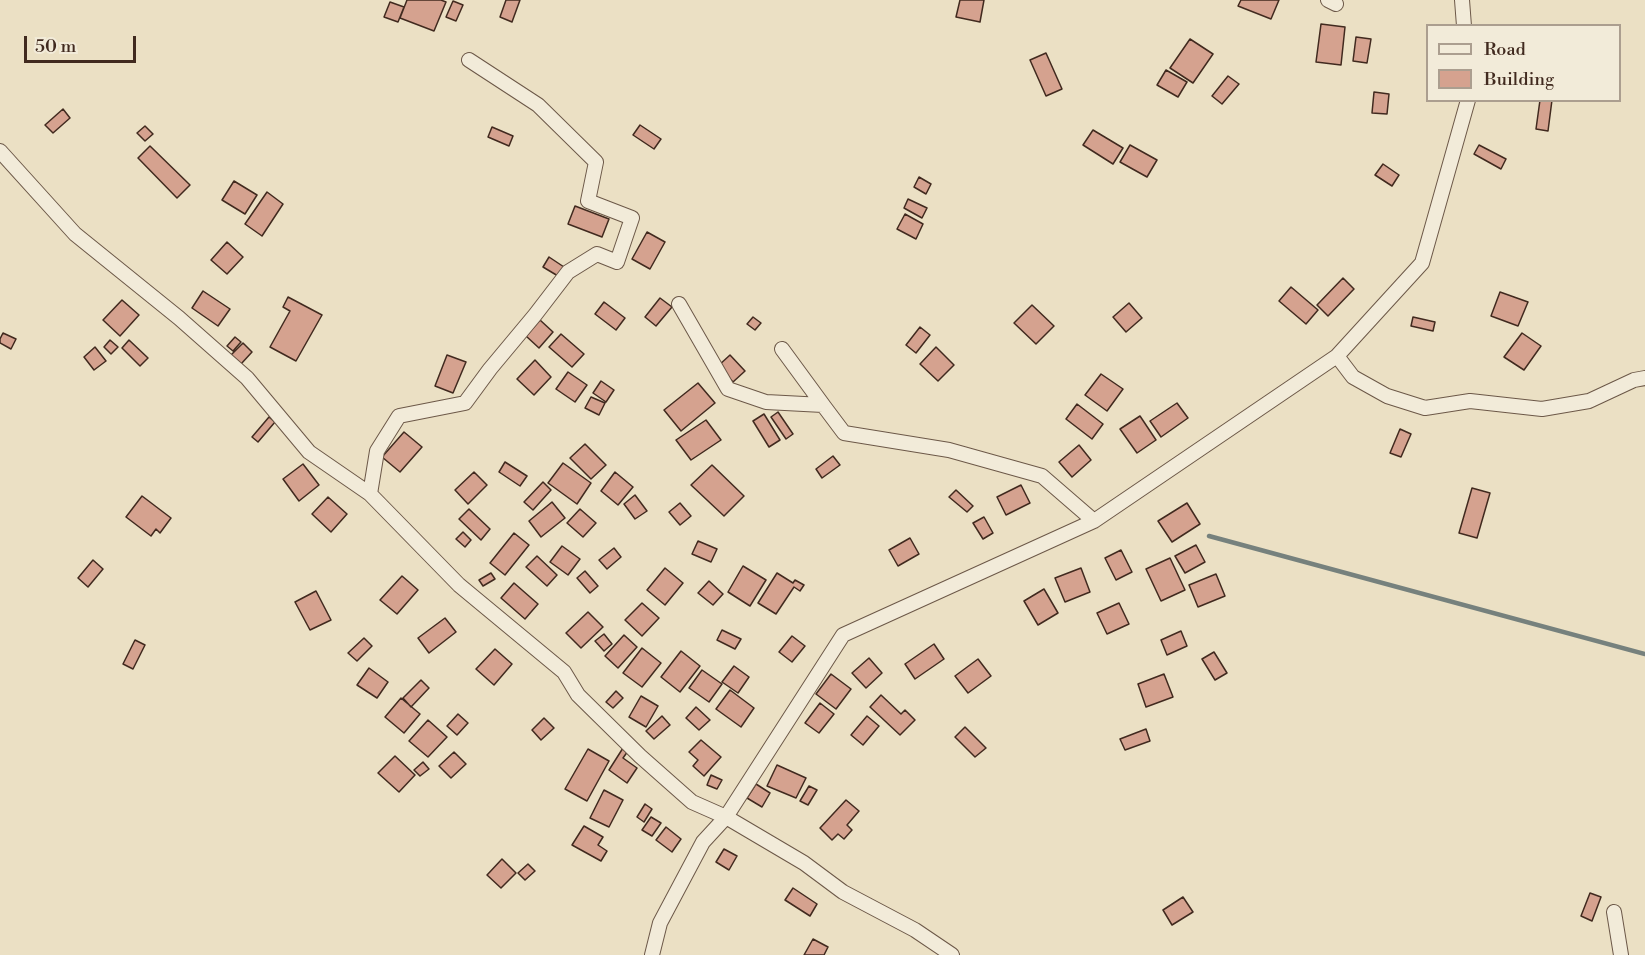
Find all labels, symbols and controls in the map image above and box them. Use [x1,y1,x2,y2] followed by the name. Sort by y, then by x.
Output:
[27,24,140,62] scale bar
[1426,24,1621,102] legend
[35,35,76,58] text: 50 m
[1484,38,1526,61] text: Road
[1484,68,1554,91] text: Building

